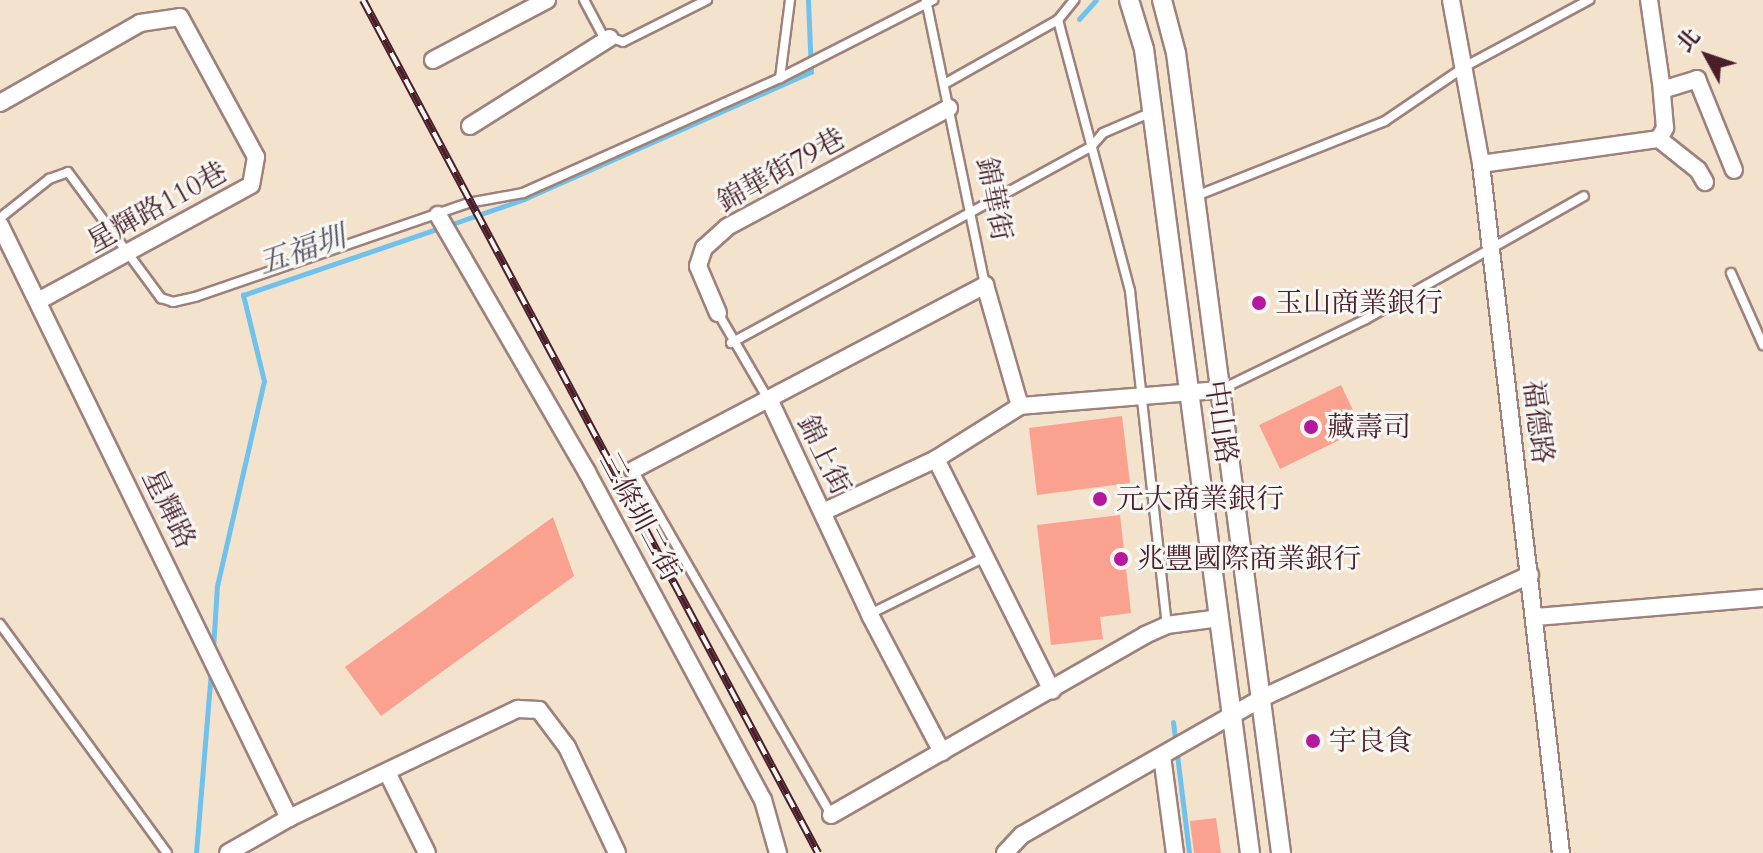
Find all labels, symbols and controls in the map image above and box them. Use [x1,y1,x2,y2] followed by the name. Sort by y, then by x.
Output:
[1667,16,1747,96] north arrow
[1670,23,1707,59] text: 北
[711,121,851,219] street label: 錦華街79巷
[81,155,233,259] street label: 星輝路110巷
[969,155,1019,243] street label: 錦華街
[254,219,350,283] water label: 五福圳
[1275,286,1443,320] place label: 玉山商業銀行
[1250,294,1268,312] marker: 玉山商業銀行
[1199,378,1243,466] street label: 中山路
[1516,378,1560,466] street label: 福德路
[790,410,858,500] street label: 錦上街
[1327,410,1411,444] place label: 藏壽司
[1302,418,1320,436] marker: 藏壽司
[592,447,688,587] street label: 三條圳二街
[135,464,203,554] street label: 星輝路
[1116,482,1284,516] place label: 元大商業銀行
[1091,490,1109,508] marker: 元大商業銀行
[1137,542,1361,576] place label: 兆豐國際商業銀行
[1112,550,1130,568] marker: 兆豐國際商業銀行
[1329,724,1413,758] place label: 宇良食
[1304,732,1322,750] marker: 宇良食

